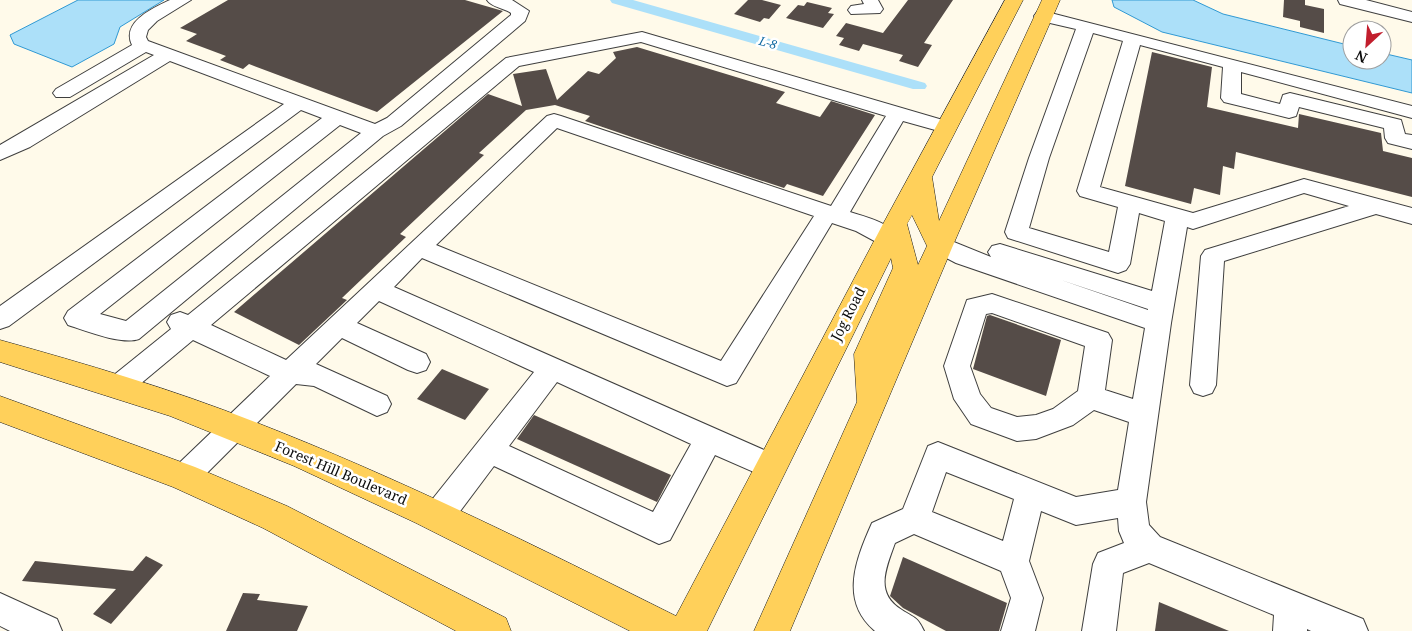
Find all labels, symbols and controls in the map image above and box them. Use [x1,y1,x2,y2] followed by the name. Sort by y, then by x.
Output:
[1342,20,1392,70] north arrow
[756,32,779,53] water label: L-8
[1352,46,1370,68] text: N
[825,283,869,345] street label: Jog Road
[272,436,411,509] street label: Forest Hill Boulevard

